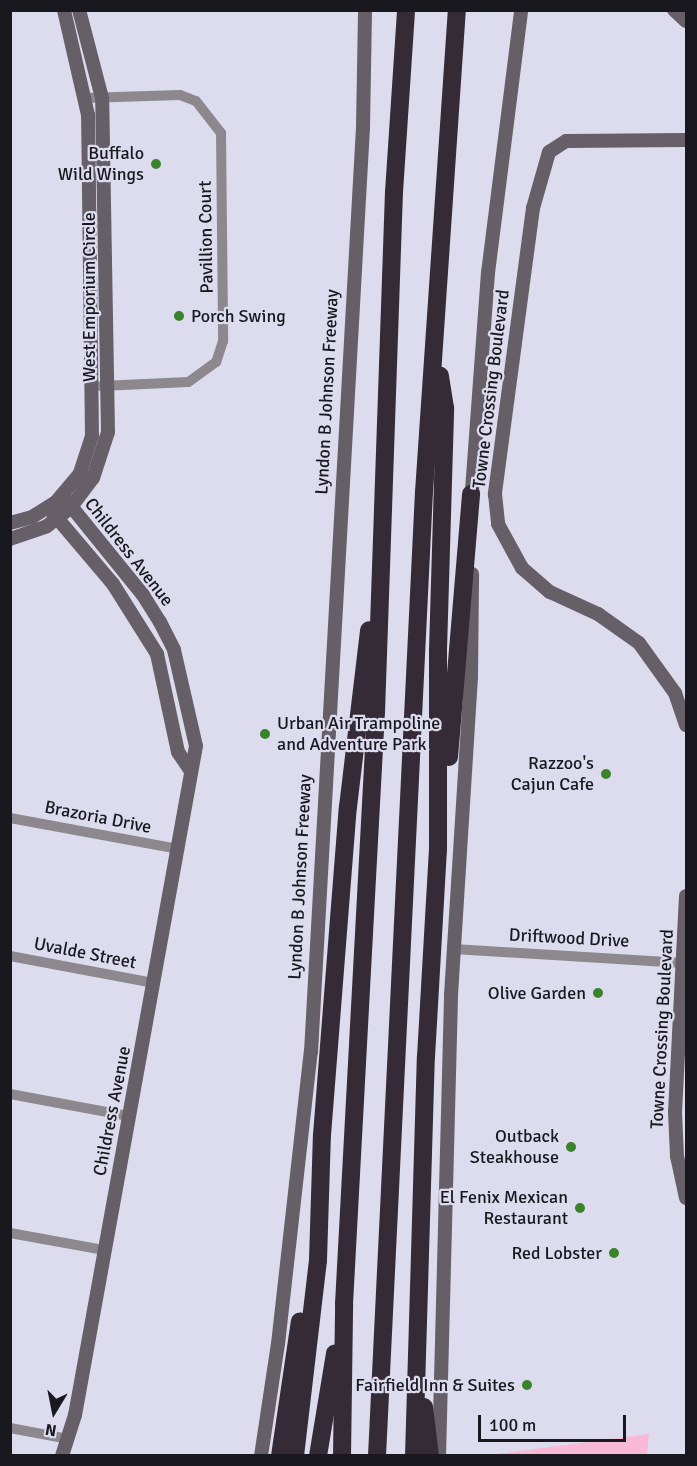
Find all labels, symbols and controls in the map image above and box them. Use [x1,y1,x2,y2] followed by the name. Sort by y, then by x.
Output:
[58,143,144,186] place label: Buffalo Wild Wings
[149,157,163,171] marker: Buffalo Wild Wings
[194,180,218,294] street label: Pavillion Court
[78,212,100,382] street label: West Emporium Circle
[468,288,514,490] street label: Towne Crossing Boulevard
[311,289,343,495] street label: Lyndon B Johnson Freeway
[191,305,286,327] place label: Porch Swing
[172,309,186,323] marker: Porch Swing
[80,494,178,610] street label: Childress Avenue
[277,713,440,756] place label: Urban Air Trampoline and Adventure Park
[258,727,272,741] marker: Urban Air Trampoline and Adventure Park
[511,753,594,795] place label: Razzoo's Cajun Cafe
[599,767,613,781] marker: Razzoo's Cajun Cafe
[284,774,316,980] street label: Lyndon B Johnson Freeway
[43,796,153,838] street label: Brazoria Drive
[508,924,630,952] street label: Driftwood Drive
[646,929,678,1129] street label: Towne Crossing Boulevard
[32,932,138,974] street label: Uvalde Street
[488,982,586,1004] place label: Olive Garden
[591,986,605,1000] marker: Olive Garden
[89,1044,135,1178] street label: Childress Avenue
[470,1126,559,1168] place label: Outback Steakhouse
[564,1140,578,1154] marker: Outback Steakhouse
[440,1187,568,1230] place label: El Fenix Mexican Restaurant
[573,1201,587,1215] marker: El Fenix Mexican Restaurant
[511,1242,602,1264] place label: Red Lobster
[607,1246,621,1260] marker: Red Lobster
[355,1374,515,1396] place label: Fairfield Inn & Suites
[520,1378,534,1392] marker: Fairfield Inn & Suites
[24,1382,84,1442] north arrow
[481,1403,630,1441] scale bar
[489,1414,536,1436] text: 100 m
[44,1419,58,1441] text: N

